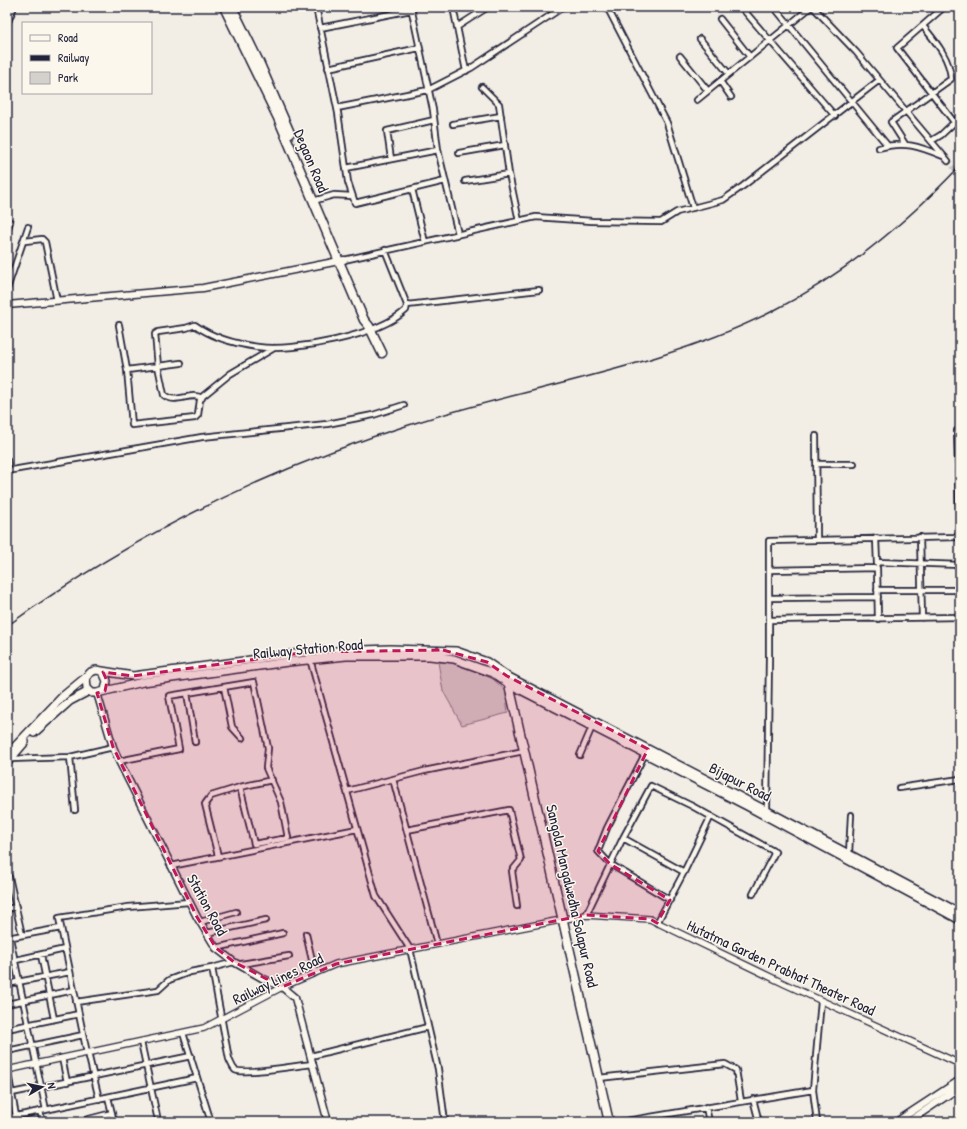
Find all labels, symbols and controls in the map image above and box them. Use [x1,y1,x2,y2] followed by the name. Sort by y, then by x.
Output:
[22,22,152,94] legend
[58,29,78,46] text: Road
[58,49,89,66] text: Railway
[58,69,78,86] text: Park
[289,126,334,196] street label: Degaon Road
[252,633,364,664] street label: Railway Station Road
[706,757,775,806] street label: Bijapur Road
[541,802,604,990] street label: Sangola Mangalwedha Solapur Road
[182,870,233,939] street label: Station Road
[684,915,879,1021] street label: Hutatma Garden Prabhat Theater Road
[229,948,327,1010] street label: Railway Lines Road
[22,1067,62,1107] north arrow
[45,1081,59,1090] text: N

